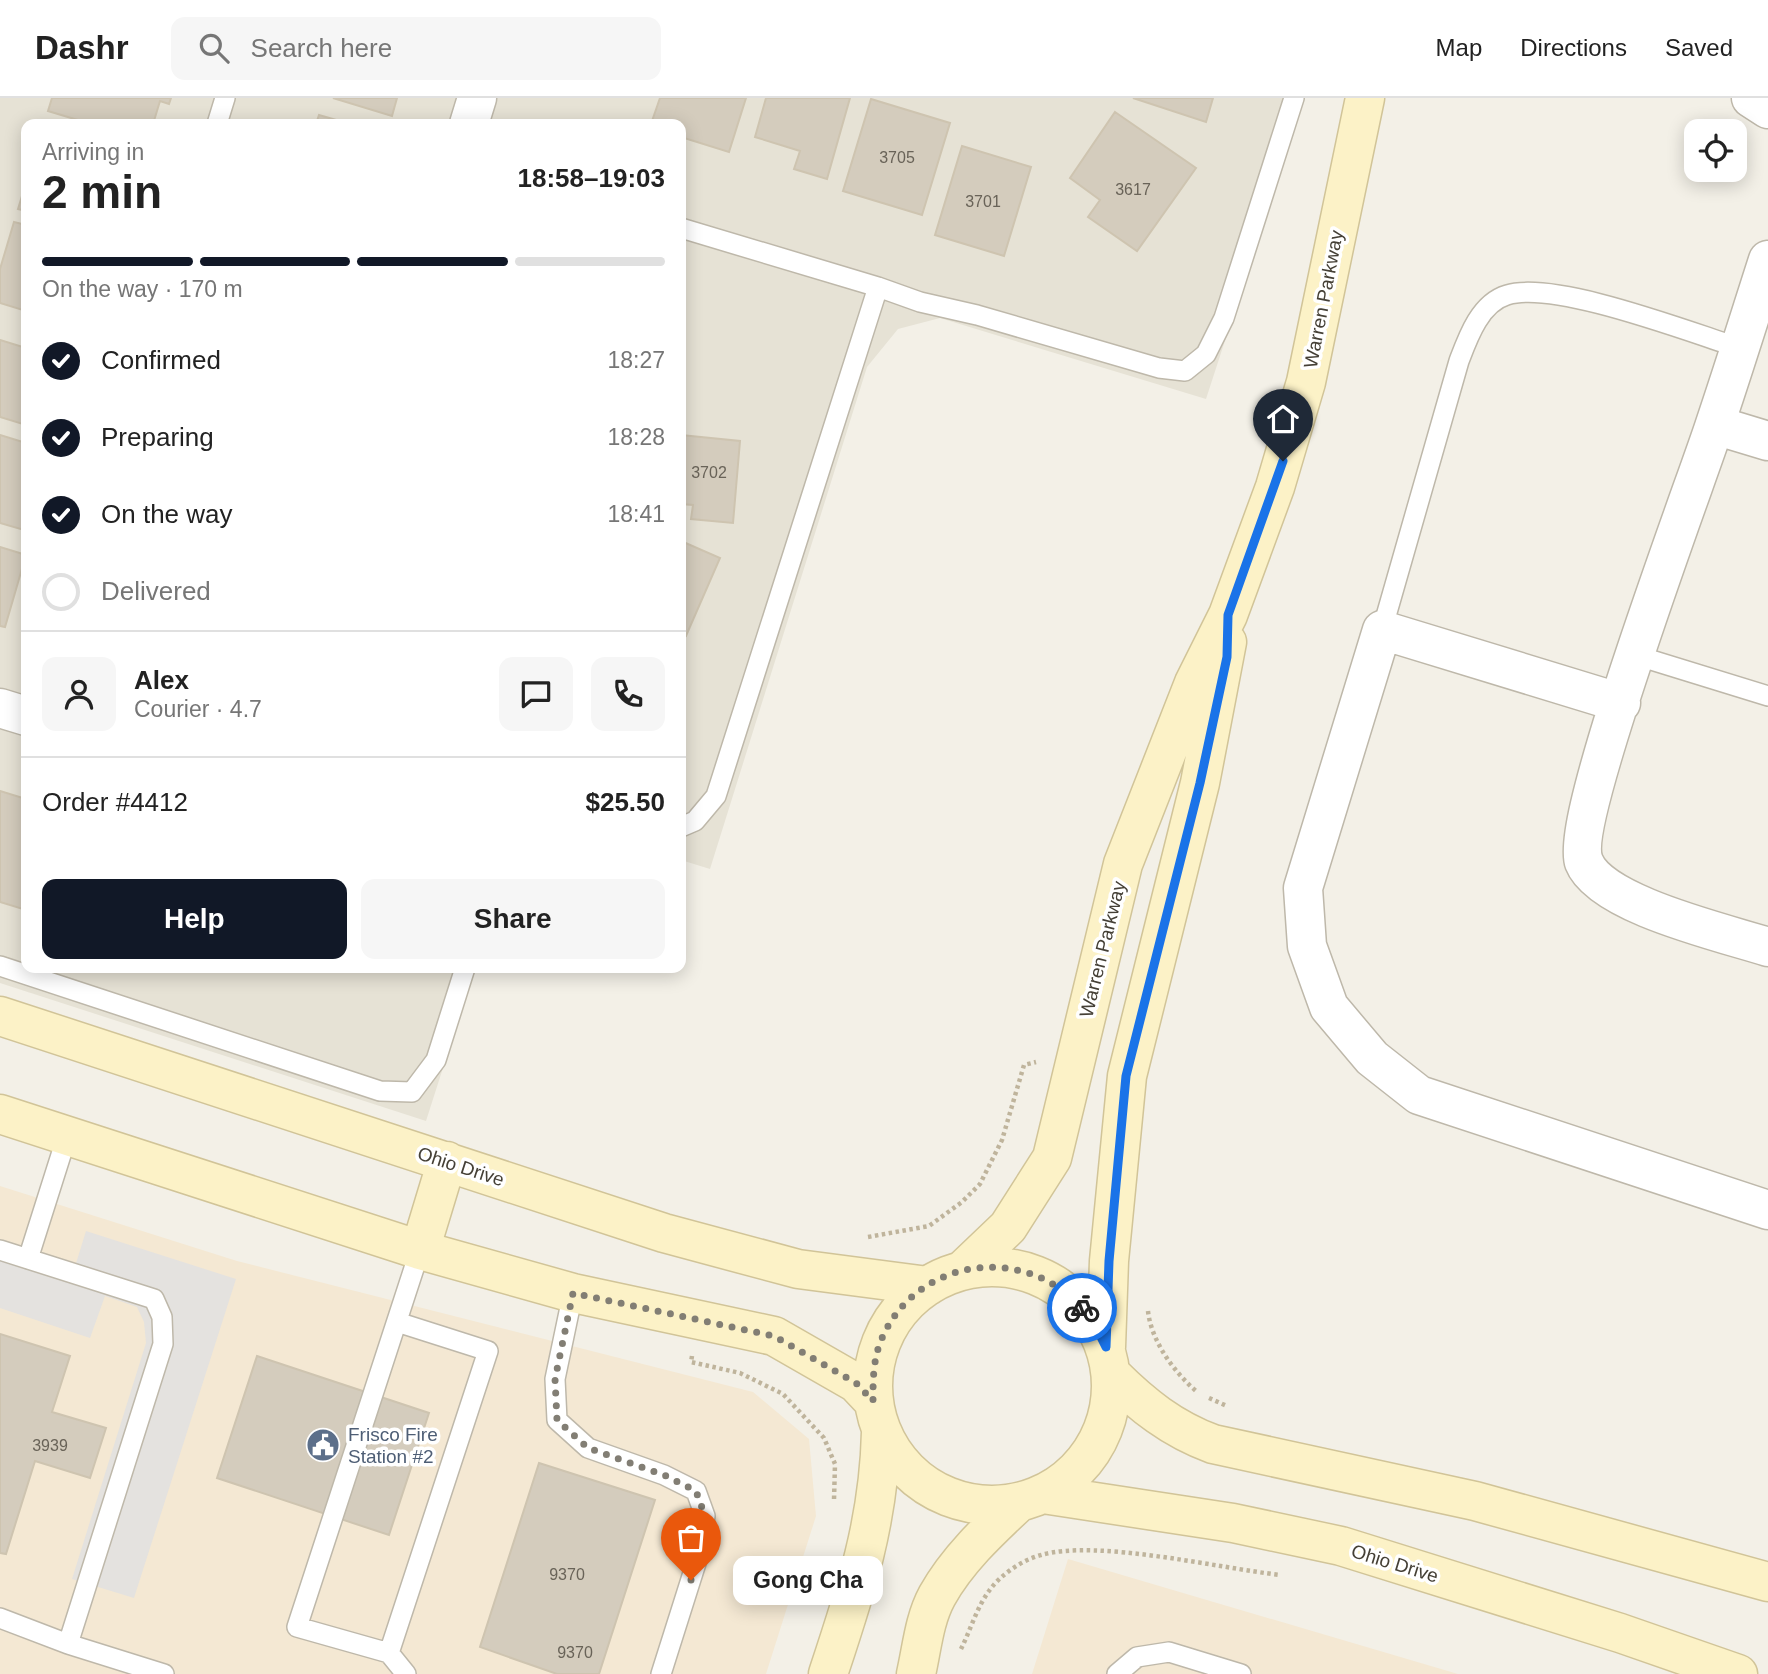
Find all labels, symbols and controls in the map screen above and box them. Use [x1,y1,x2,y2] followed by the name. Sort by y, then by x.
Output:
[171,17,661,80] search box
[35,29,129,66] text: Dashr
[195,29,233,67] icon: search
[251,33,392,63] text: Search here
[1436,34,1482,61] text: Map
[1520,34,1627,61] text: Directions
[1665,34,1733,61] text: Saved
[1684,119,1747,182] map controls
[1684,119,1747,182] button: locate
[42,139,144,165] text: Arriving in
[879,149,915,166] house number: 3705
[518,163,665,193] text: 18:58–19:03
[42,166,162,218] text: 2 min
[1115,181,1151,198] house number: 3617
[965,193,1001,210] house number: 3701
[1300,228,1347,370] street label: Warren Parkway
[42,276,243,302] text: On the way · 170 m
[42,342,80,380] icon: check
[101,345,221,375] text: Confirmed
[607,347,665,373] text: 18:27
[1253,389,1313,461] pin
[1264,400,1302,438] icon: home
[42,419,80,457] icon: check
[101,422,214,452] text: Preparing
[607,424,665,450] text: 18:28
[691,464,727,481] house number: 3702
[42,496,80,534] icon: check
[101,499,233,529] text: On the way
[607,501,665,527] text: 18:41
[101,576,211,606] text: Delivered
[42,657,116,731] button: person
[499,657,573,731] button: chat
[591,657,665,731] button: phone
[134,665,189,695] text: Alex
[134,696,262,722] text: Courier · 4.7
[42,787,188,817] text: Order #4412
[585,787,665,817] text: $25.50
[1075,878,1130,1019] street label: Warren Parkway
[42,879,347,959] button: Help
[361,879,665,959] button: Share
[415,1143,507,1190] street label: Ohio Drive
[1047,1273,1117,1343] courier
[1063,1289,1101,1327] icon: bike
[348,1424,438,1467] place label: Frisco Fire Station #2
[304,1426,342,1464] public building icon: Frisco Fire Station #2
[32,1437,68,1454] house number: 3939
[661,1508,721,1580] pin
[672,1519,710,1557] icon: bag
[1349,1540,1441,1587] street label: Ohio Drive
[733,1556,884,1604] callout: Gong Cha
[549,1566,585,1583] house number: 9370
[753,1567,863,1593] text: Gong Cha
[557,1644,593,1661] house number: 9370

